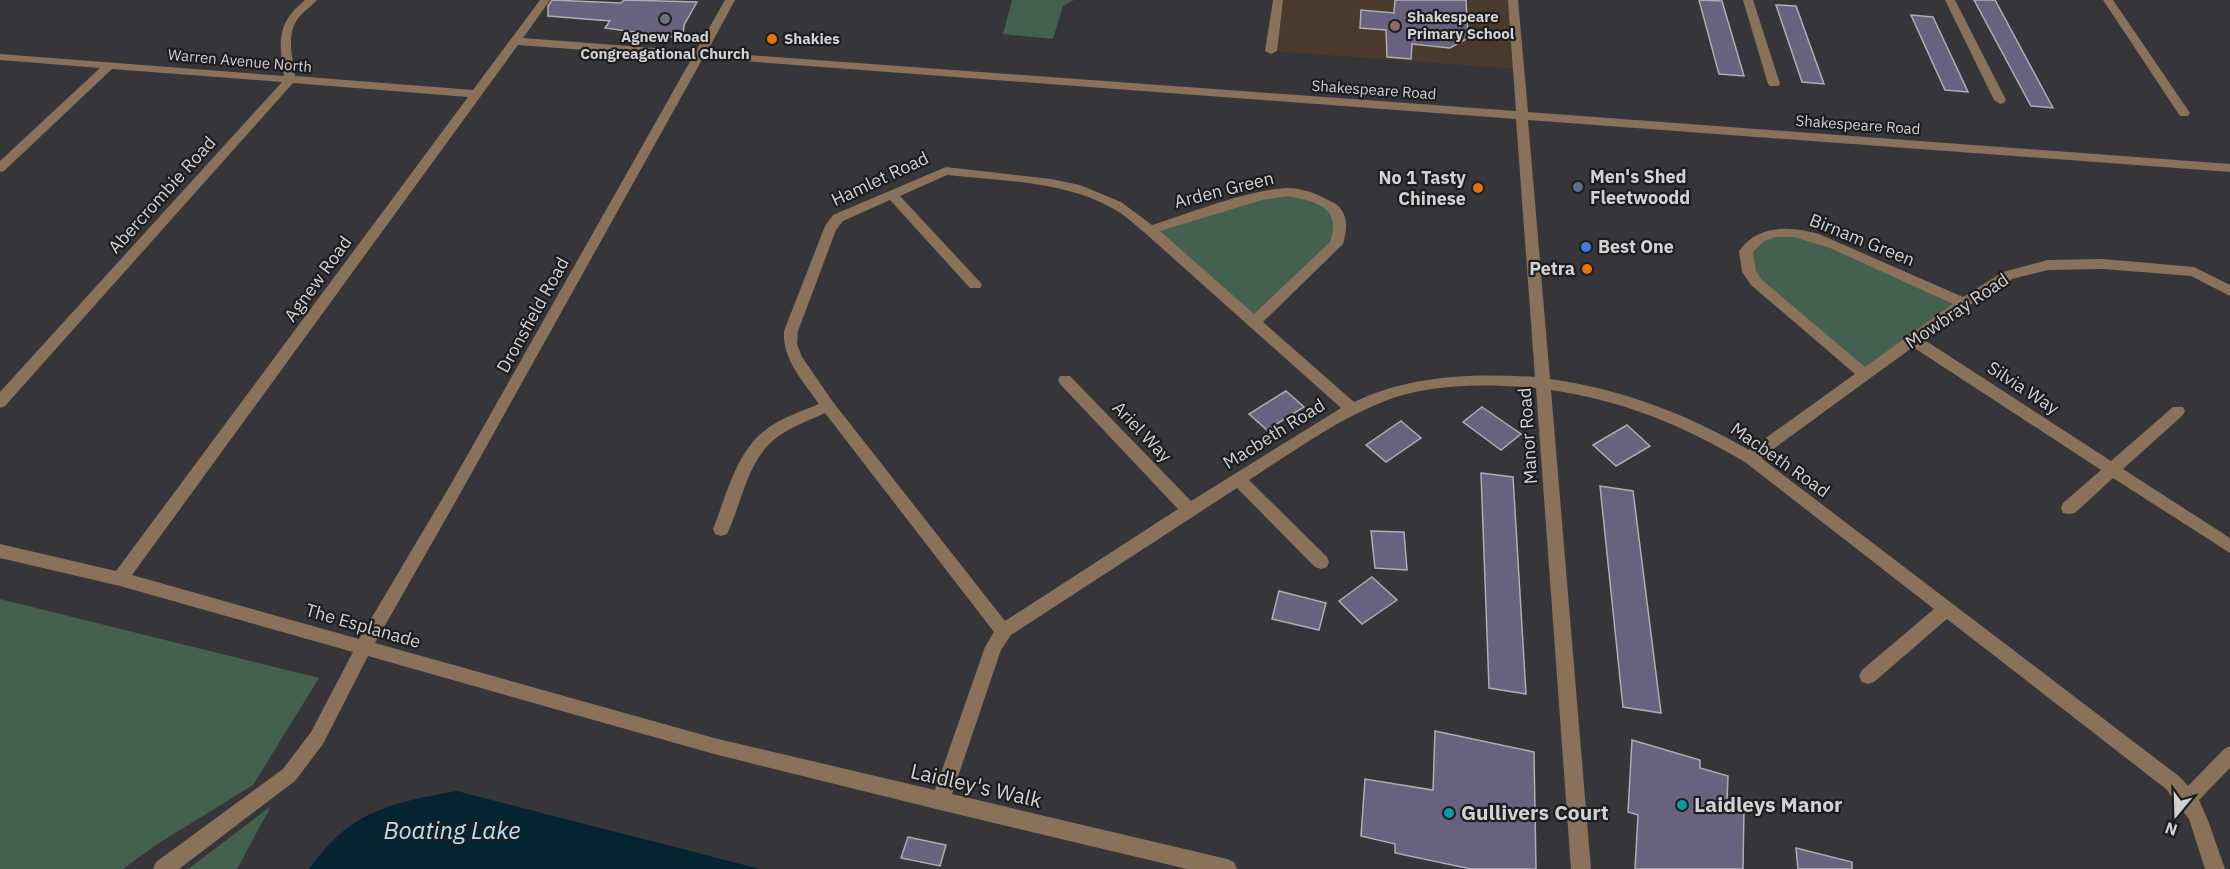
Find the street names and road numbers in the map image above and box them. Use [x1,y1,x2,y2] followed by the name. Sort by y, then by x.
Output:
[167,45,313,76] street label: Warren Avenue North
[1311,76,1437,103] street label: Shakespeare Road
[1795,111,1921,138] street label: Shakespeare Road
[103,131,220,258] street label: Abercrombie Road
[827,146,932,211] street label: Hamlet Road
[1172,166,1276,213] street label: Arden Green
[1806,208,1918,271] street label: Birnam Green
[279,231,356,326] street label: Agnew Road
[491,253,574,377] street label: Dronsfield Road
[1901,268,2013,354] street label: Mowbray Road
[1983,356,2064,419] street label: Silvia Way
[1513,387,1542,485] street label: Manor Road
[1219,393,1329,474] street label: Macbeth Road
[1108,396,1177,467] street label: Ariel Way
[1726,417,1834,502] street label: Macbeth Road
[303,598,424,653] street label: The Esplanade
[908,756,1045,814] street label: Laidley's Walk

